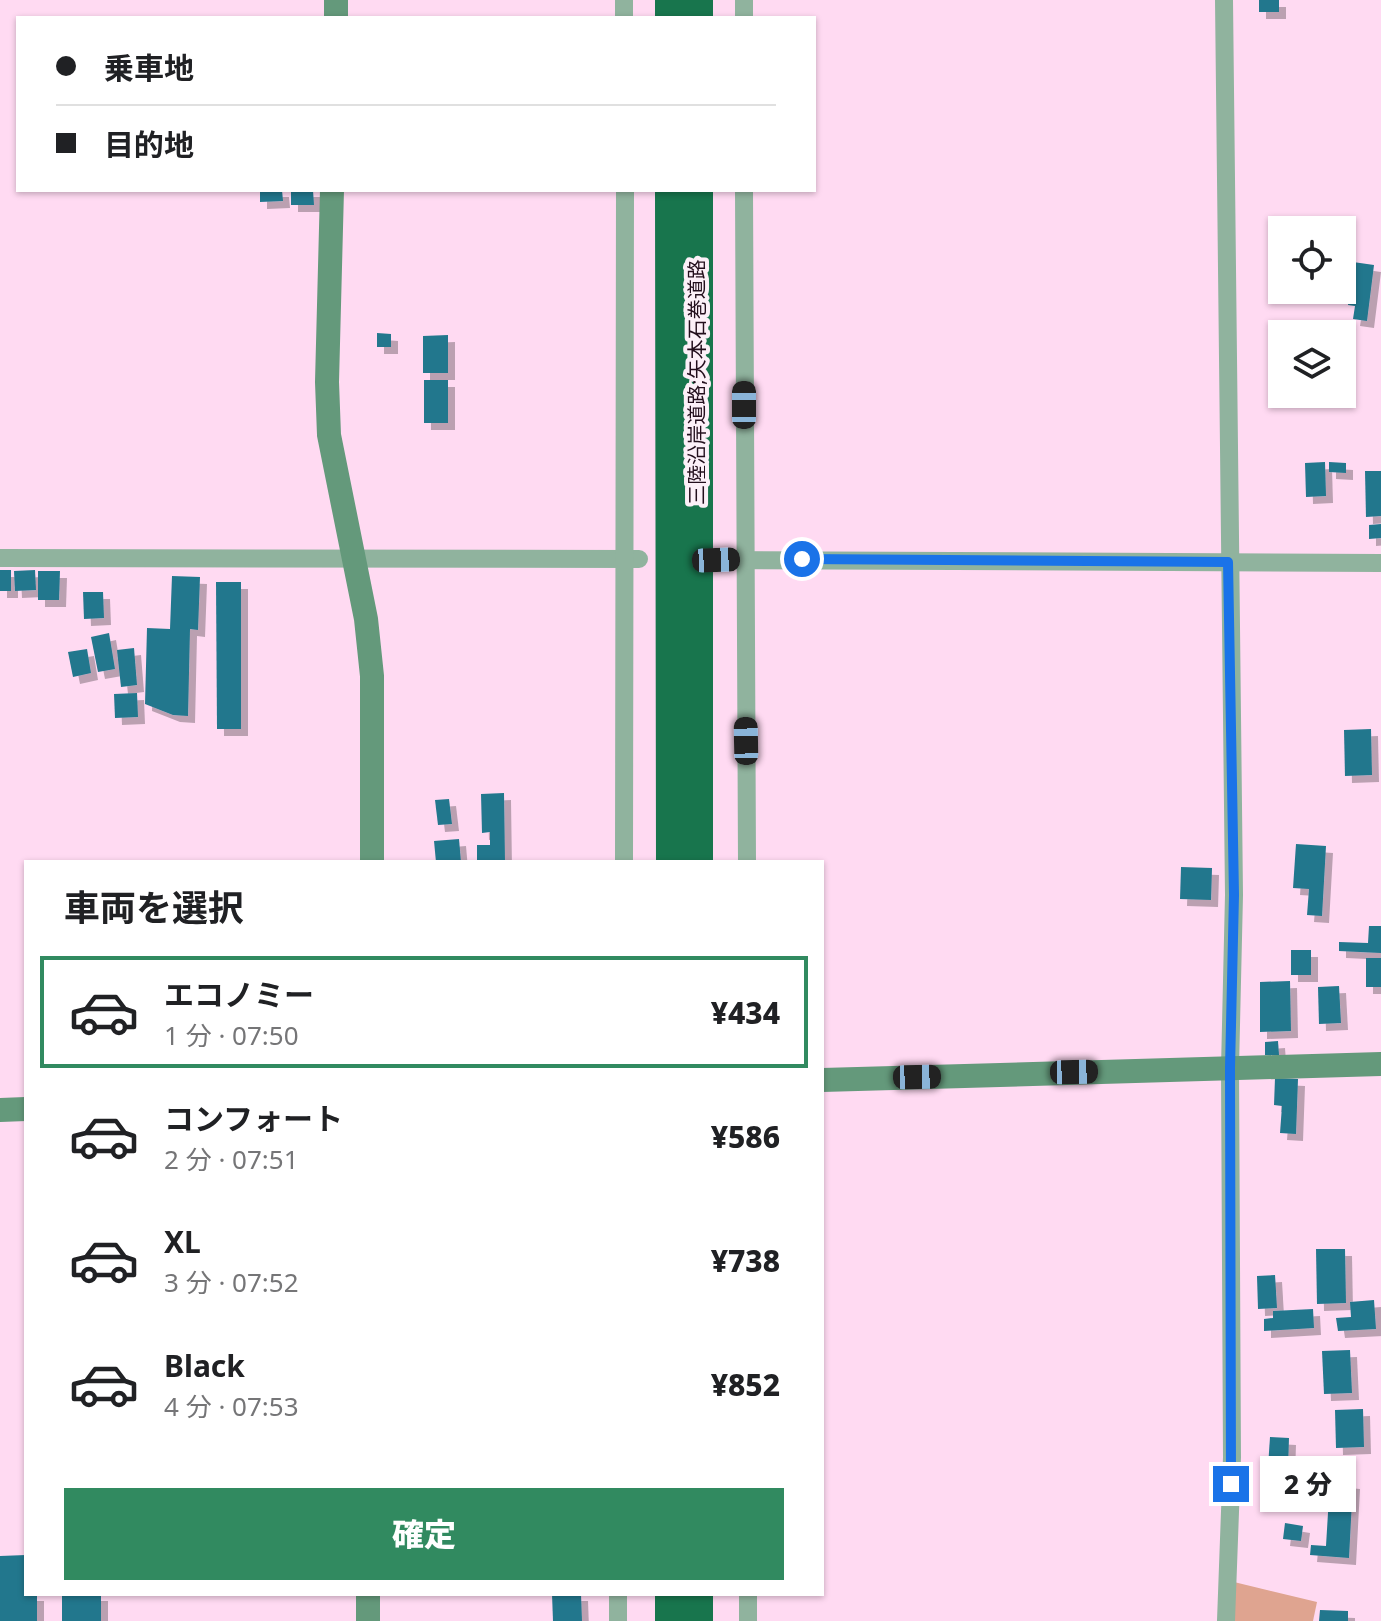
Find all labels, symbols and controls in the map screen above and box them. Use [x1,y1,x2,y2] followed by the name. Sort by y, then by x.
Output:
[104,47,194,88] text: 乗車地
[104,124,194,165] text: 目的地
[1268,216,1356,408] map controls
[1268,216,1356,304] button: locate
[683,259,710,505] street label: 三陸沿岸道路;矢本石巻道路
[1268,320,1356,408] button: layers
[732,381,756,429] car
[784,541,820,577] route start
[692,547,740,573] car
[734,717,758,765] car
[64,883,244,932] text: 車両を選択
[164,974,314,1015] text: エコノミー
[68,976,140,1048] icon: car
[711,992,780,1033] text: ¥434
[164,1017,299,1053] text: 1 分 · 07:50
[1050,1060,1098,1084] car
[893,1065,941,1089] car
[164,1098,343,1139] text: コンフォート
[68,1100,140,1172] icon: car
[711,1116,780,1157] text: ¥586
[164,1141,299,1177] text: 2 分 · 07:51
[164,1221,201,1262] text: XL
[68,1224,140,1296] icon: car
[711,1240,780,1281] text: ¥738
[164,1264,299,1300] text: 3 分 · 07:52
[164,1345,245,1386] text: Black
[68,1348,140,1420] icon: car
[711,1364,780,1405] text: ¥852
[164,1388,299,1424] text: 4 分 · 07:53
[1259,1456,1355,1512] callout: 2 分
[1213,1466,1249,1502] route end
[1284,1466,1332,1502] text: 2 分
[64,1488,784,1580] button: 確定

